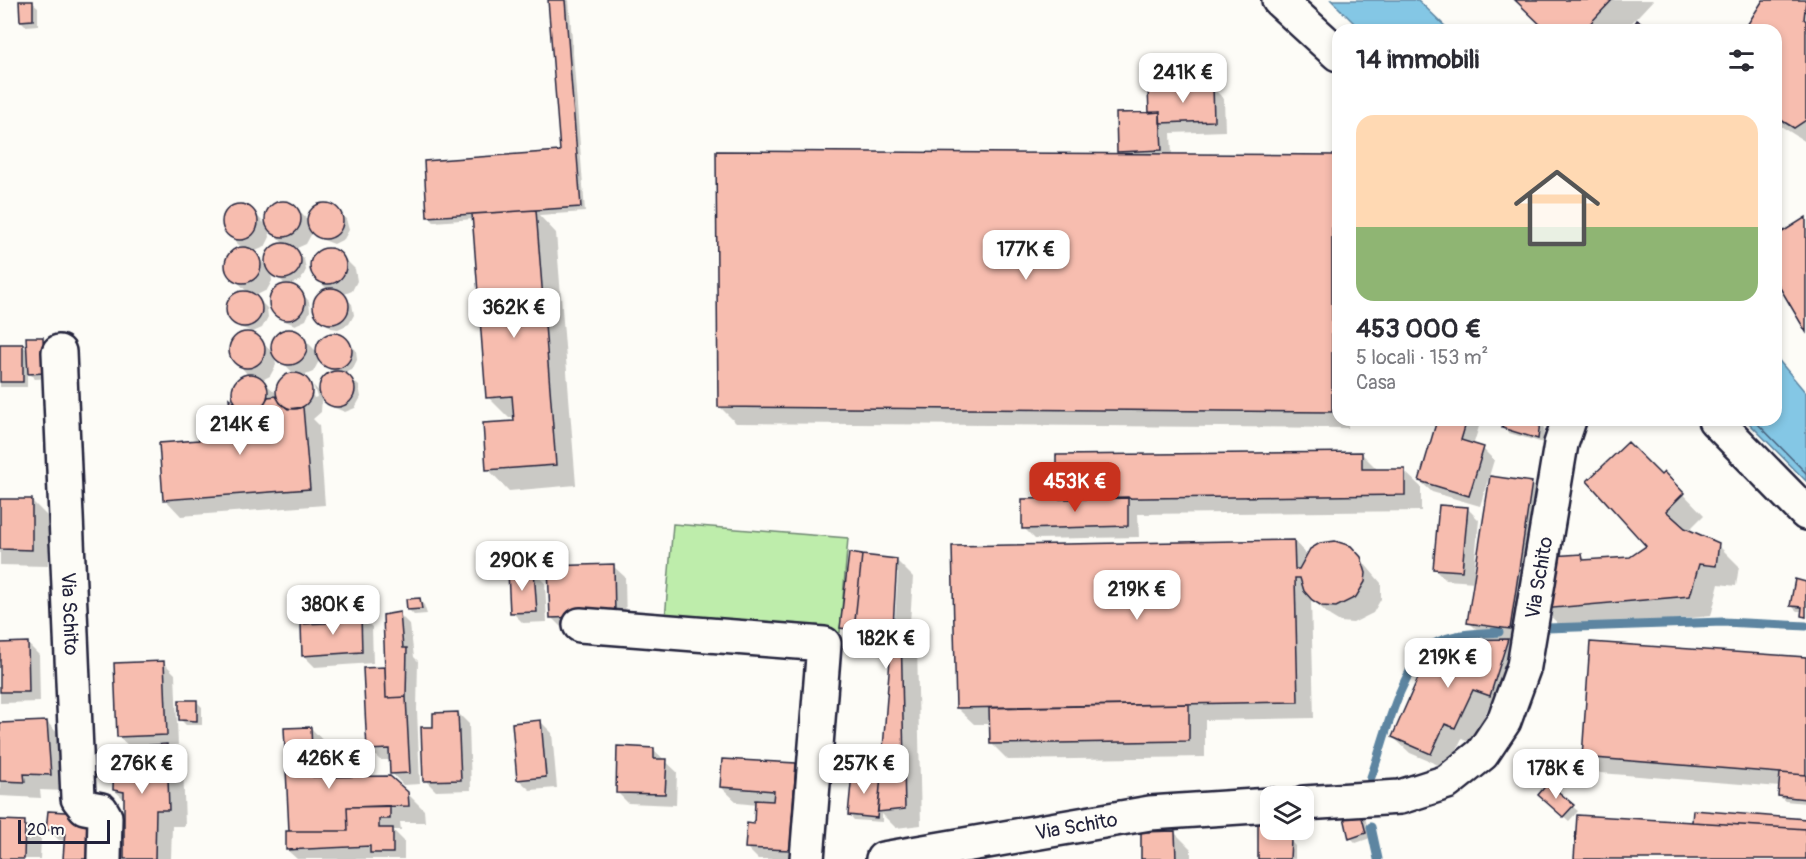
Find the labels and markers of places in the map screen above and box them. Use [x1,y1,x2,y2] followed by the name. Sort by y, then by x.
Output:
[1134,53,1232,104] pin: 241K €
[977,230,1075,281] pin: 177K €
[465,288,563,339] pin: 362K €
[191,405,289,456] pin: 214K €
[1026,462,1124,513] pin: 453K €
[473,541,571,592] pin: 290K €
[1088,570,1186,621] pin: 219K €
[284,585,382,636] pin: 380K €
[837,619,935,670] pin: 182K €
[1399,638,1497,689] pin: 219K €
[280,739,378,790] pin: 426K €
[93,744,191,795] pin: 276K €
[815,744,913,795] pin: 257K €
[1507,749,1605,800] pin: 178K €

